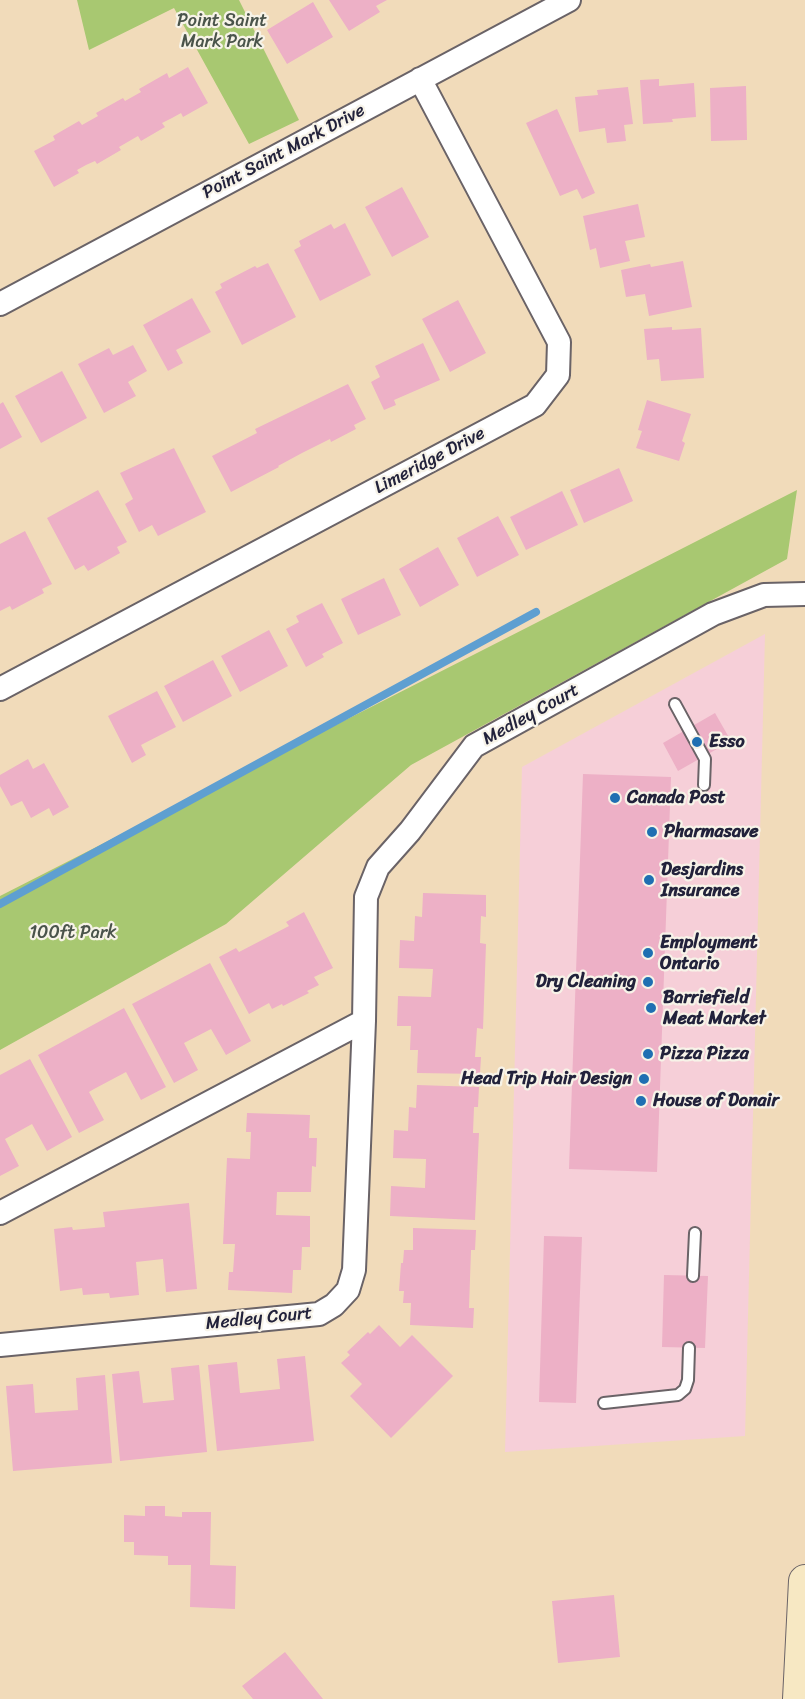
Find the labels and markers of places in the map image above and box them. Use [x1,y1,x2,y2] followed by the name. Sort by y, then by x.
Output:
[709,731,745,753] place label: Esso
[690,735,704,749] marker: Esso
[627,787,725,809] place label: Canada Post
[608,791,622,805] marker: Canada Post
[664,821,759,843] place label: Pharmasave
[645,825,659,839] marker: Pharmasave
[661,859,743,902] place label: Desjardins Insurance
[642,873,656,887] marker: Desjardins Insurance
[660,932,758,974] place label: Employment Ontario
[641,946,655,960] marker: Employment Ontario
[536,971,636,993] place label: Dry Cleaning
[641,975,655,989] marker: Dry Cleaning
[663,987,766,1030] place label: Barriefield Meat Market
[644,1001,658,1015] marker: Barriefield Meat Market
[660,1043,749,1065] place label: Pizza Pizza
[641,1047,655,1061] marker: Pizza Pizza
[461,1068,632,1090] place label: Head Trip Hair Design
[637,1072,651,1086] marker: Head Trip Hair Design
[653,1090,779,1112] place label: House of Donair
[634,1094,648,1108] marker: House of Donair

